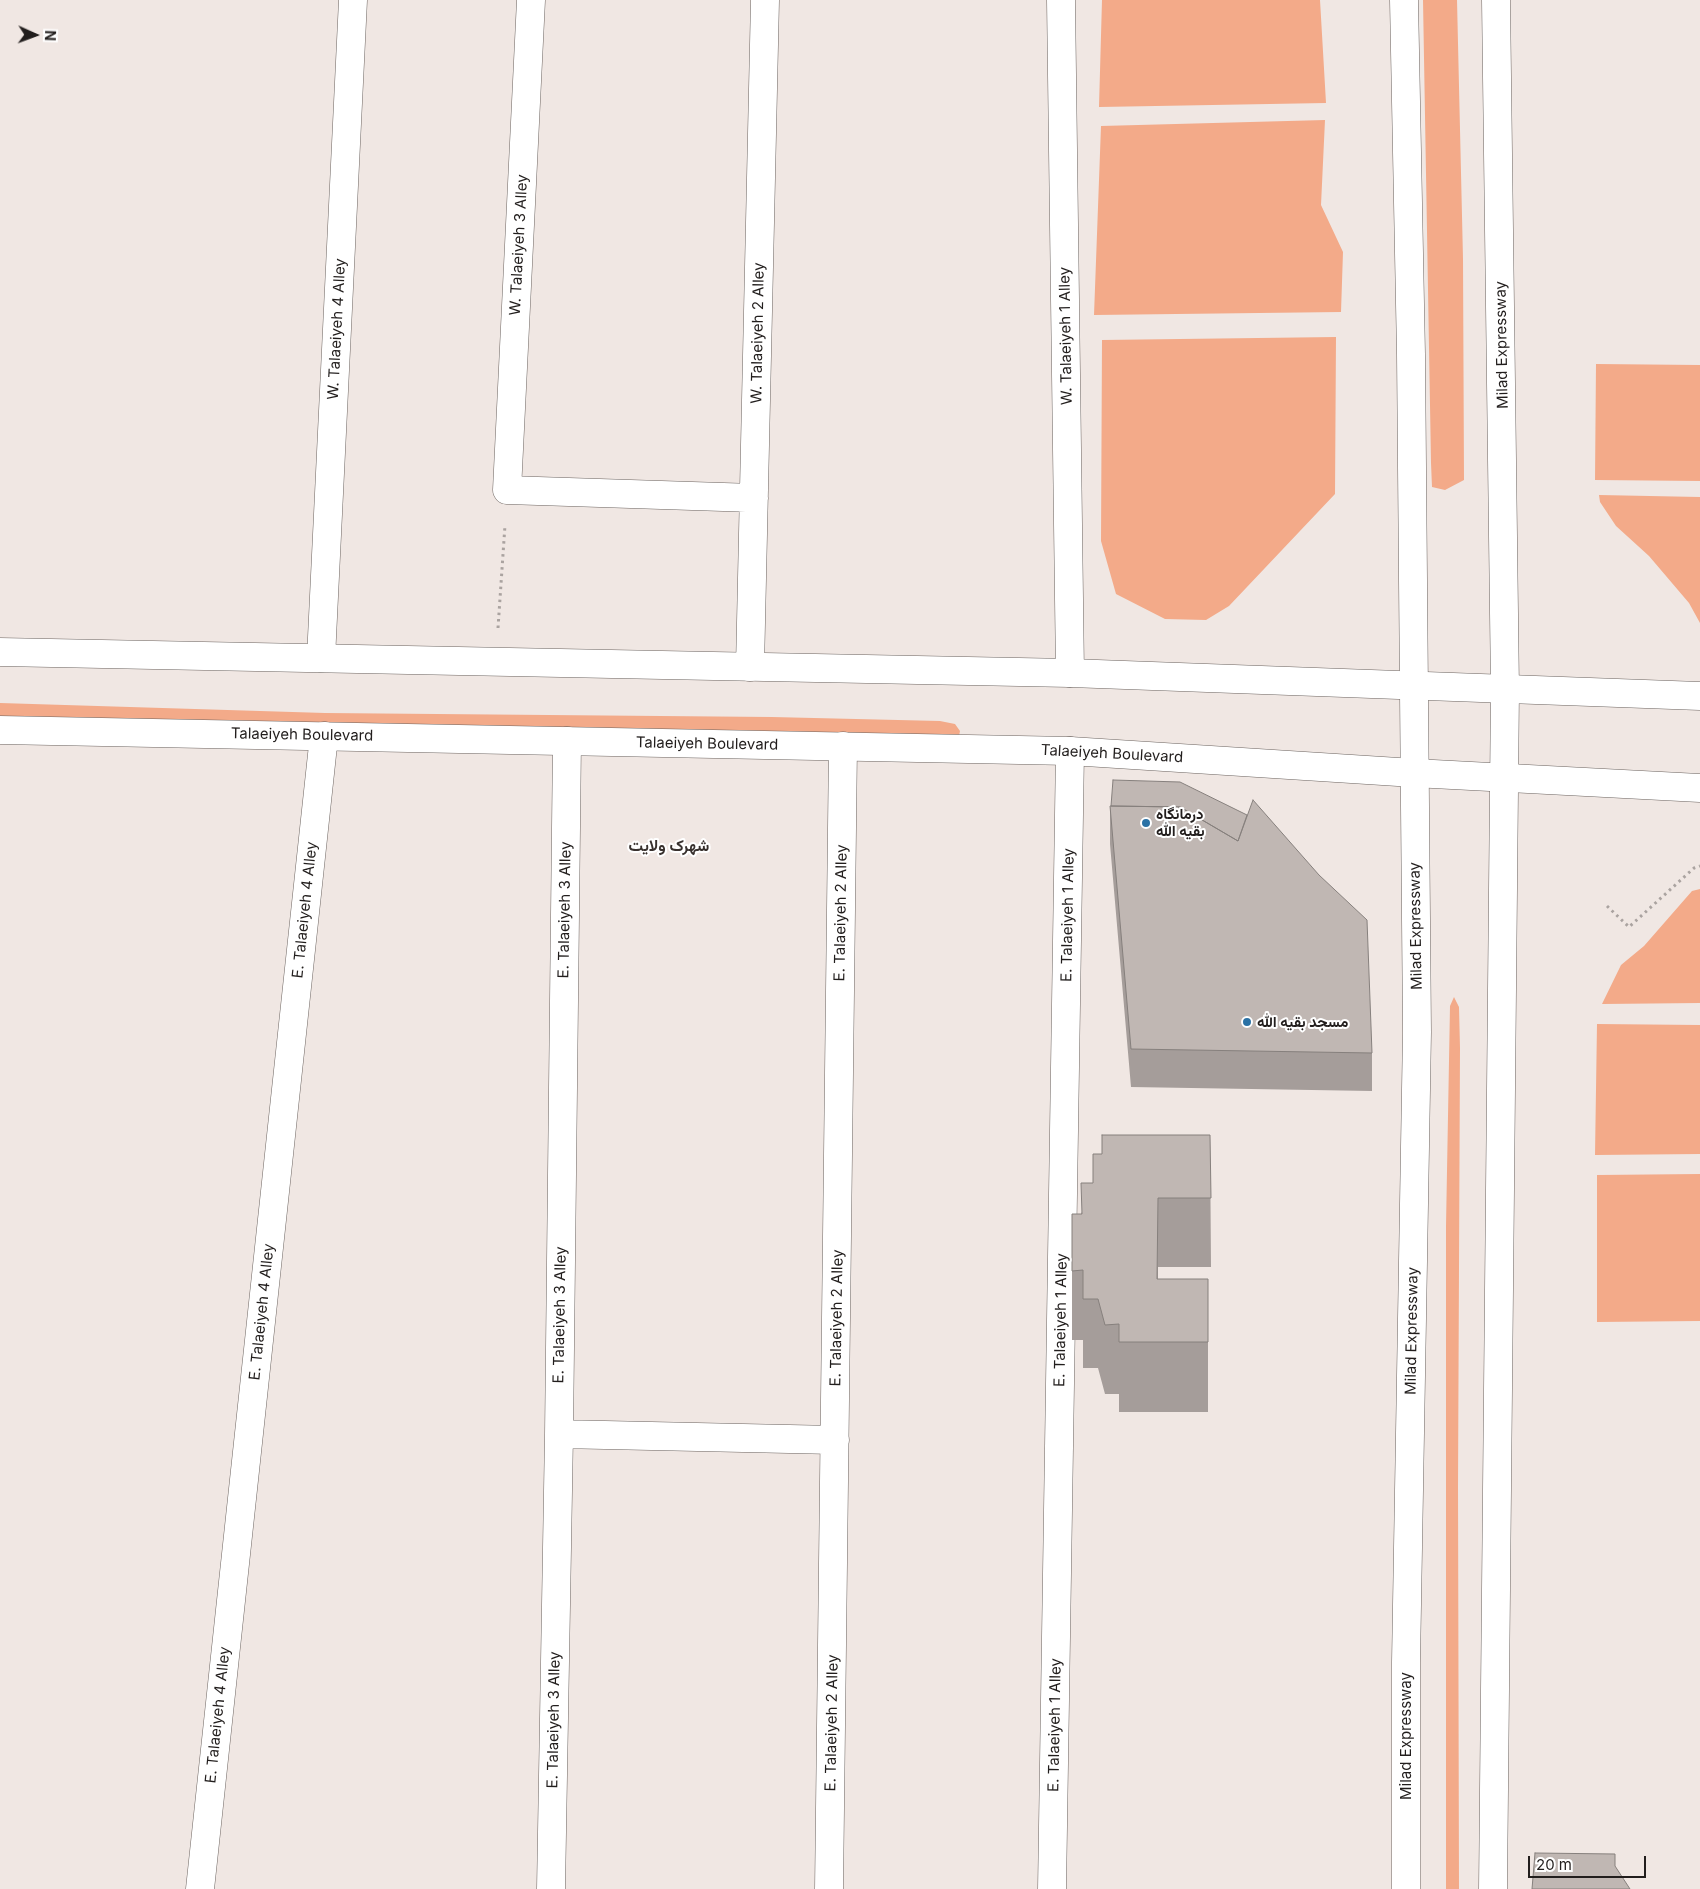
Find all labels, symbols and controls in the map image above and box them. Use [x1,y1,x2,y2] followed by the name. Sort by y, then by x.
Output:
[10,10,60,60] north arrow
[42,30,59,41] text: N
[506,174,532,316] street label: W. Talaeiyeh 3 Alley
[324,258,350,400] street label: W. Talaeiyeh 4 Alley
[748,262,768,404] street label: W. Talaeiyeh 2 Alley
[1056,267,1076,405] street label: W. Talaeiyeh 1 Alley
[1492,281,1512,409] street label: Milad Expressway
[231,725,373,745] street label: Talaeiyeh Boulevard
[636,734,778,754] street label: Talaeiyeh Boulevard
[1040,741,1184,767] street label: Talaeiyeh Boulevard
[1156,805,1205,840] place label: درمانگاه بقیه الله
[1140,817,1152,829] marker: درمانگاه بقیه الله
[629,836,709,856] district label: شهرک ولایت
[289,841,321,979] street label: E. Talaeiyeh 4 Alley
[555,841,575,979] street label: E. Talaeiyeh 3 Alley
[831,844,851,982] street label: E. Talaeiyeh 2 Alley
[1058,848,1078,982] street label: E. Talaeiyeh 1 Alley
[1406,862,1426,990] street label: Milad Expressway
[1257,1013,1348,1031] place label: مسجد بقیه الله
[1241,1016,1253,1028] marker: مسجد بقیه الله
[246,1243,278,1381] street label: E. Talaeiyeh 4 Alley
[550,1246,570,1384] street label: E. Talaeiyeh 3 Alley
[827,1249,847,1387] street label: E. Talaeiyeh 2 Alley
[1051,1253,1071,1387] street label: E. Talaeiyeh 1 Alley
[1402,1267,1422,1395] street label: Milad Expressway
[202,1646,234,1784] street label: E. Talaeiyeh 4 Alley
[544,1651,564,1789] street label: E. Talaeiyeh 3 Alley
[822,1654,842,1792] street label: E. Talaeiyeh 2 Alley
[1045,1658,1065,1792] street label: E. Talaeiyeh 1 Alley
[1397,1672,1415,1800] street label: Milad Expressway
[1530,1846,1648,1878] scale bar
[1536,1855,1572,1874] text: 20 m

